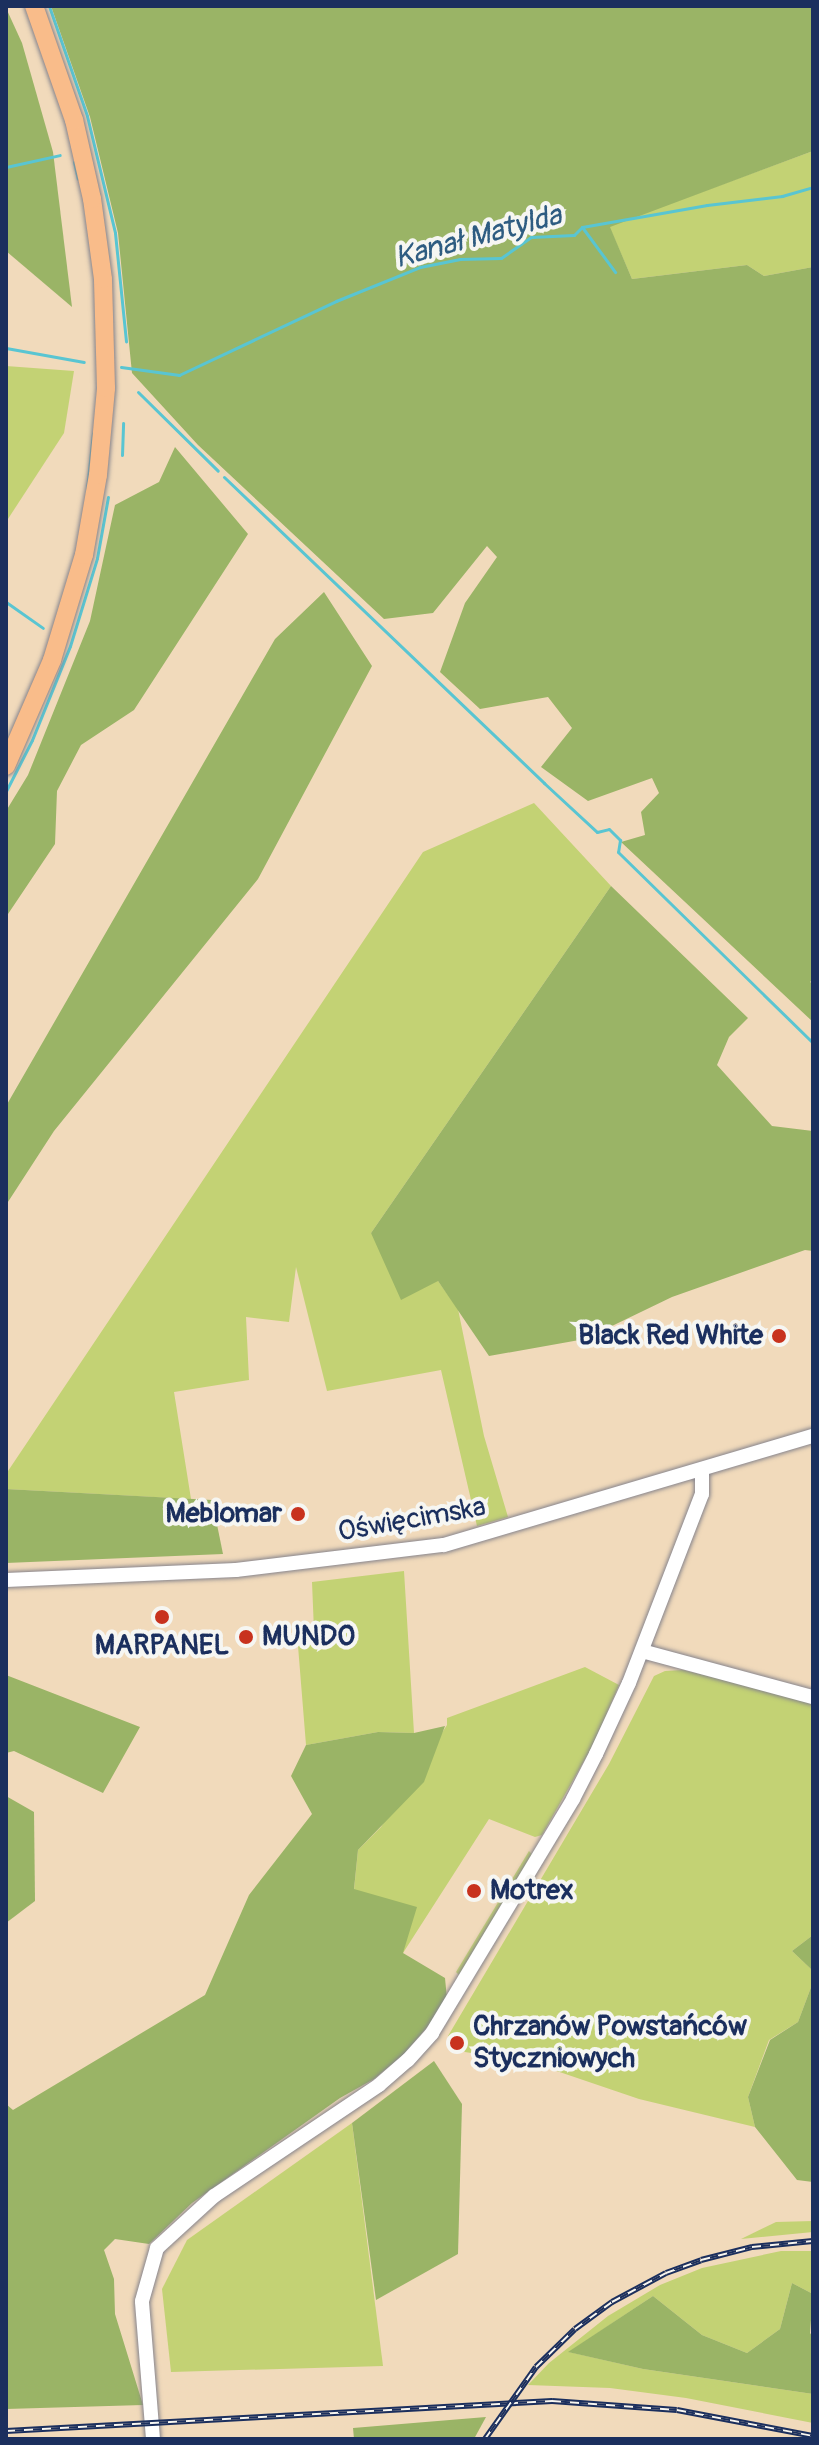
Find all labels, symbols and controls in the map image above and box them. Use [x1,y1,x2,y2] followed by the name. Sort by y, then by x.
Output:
[391,197,565,277] water label: Kanał Matylda
[578,1319,763,1353] place label: Black Red White
[770,1327,788,1345] marker: Black Red White
[336,1490,488,1550] street label: Oświęcimska
[166,1497,282,1531] place label: Meblomar
[289,1505,307,1523] marker: Meblomar
[153,1608,171,1626] marker: MARPANEL
[262,1620,355,1654] place label: MUNDO
[237,1628,255,1646] marker: MUNDO
[95,1629,229,1663] place label: MARPANEL
[490,1874,574,1908] place label: Motrex
[465,1882,483,1900] marker: Motrex
[473,2010,747,2076] place label: Chrzanów Powstańców Styczniowych
[448,2034,466,2052] marker: Chrzanów Powstańców Styczniowych

